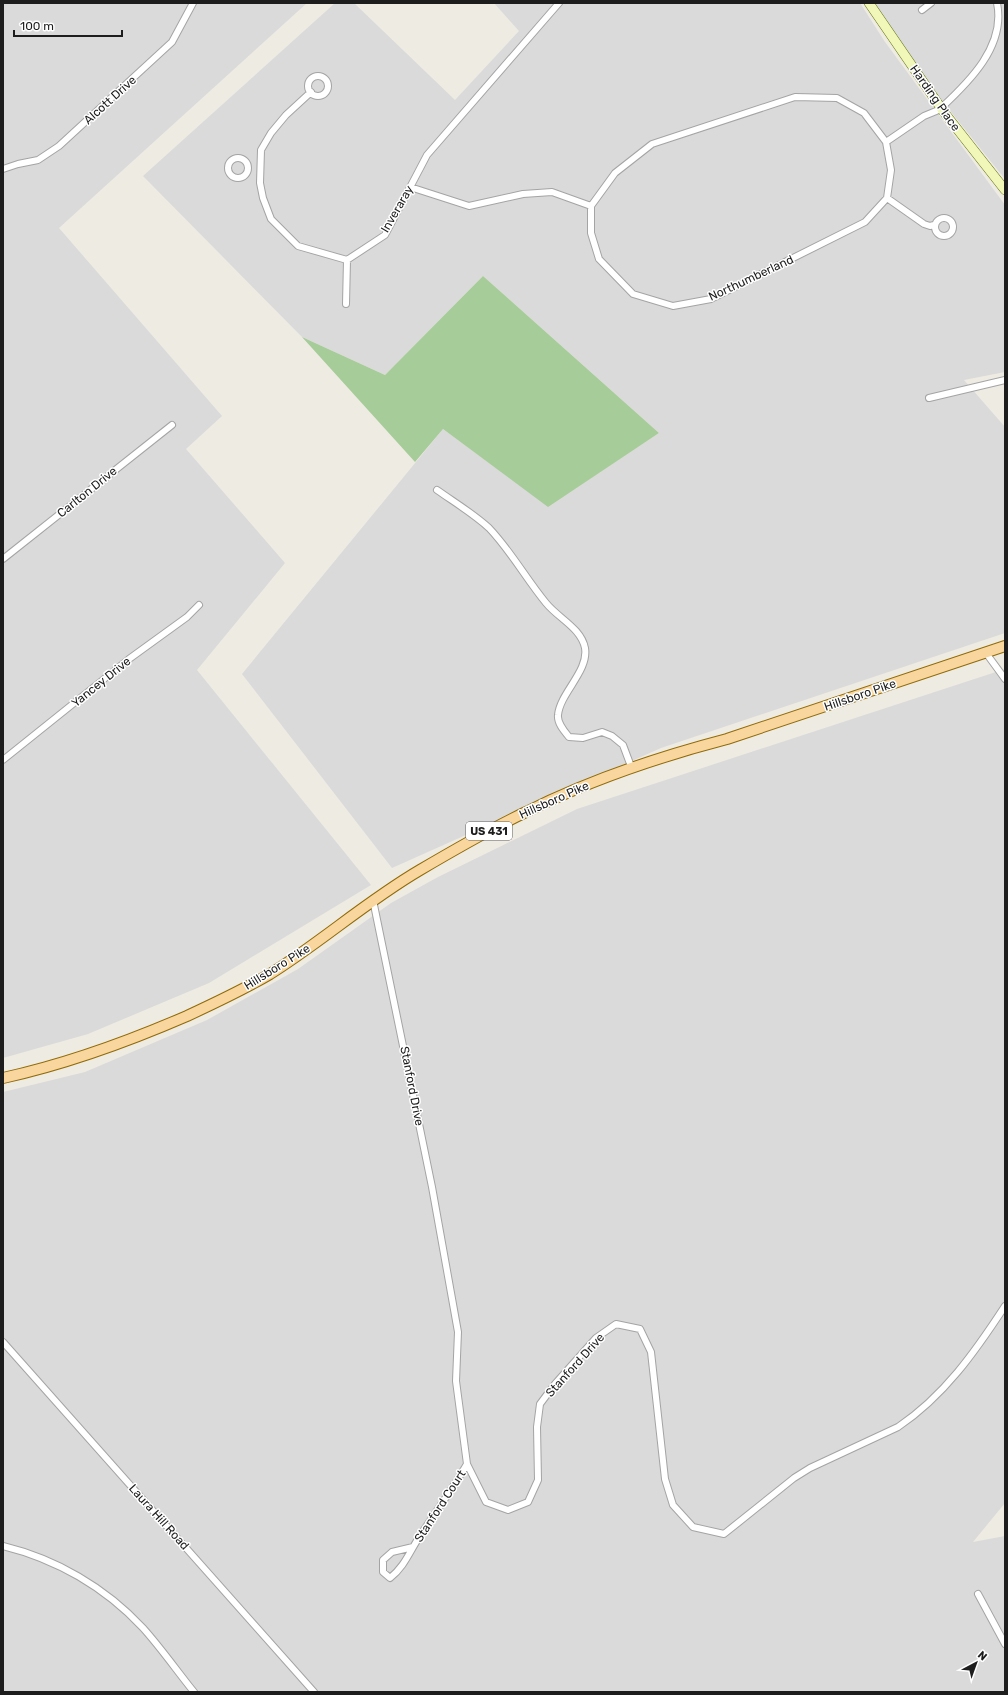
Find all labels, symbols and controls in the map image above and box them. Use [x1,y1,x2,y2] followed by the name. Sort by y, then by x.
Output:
[14,12,122,38] scale bar
[20,19,54,33] text: 100 m
[907,62,963,134] street label: Harding Place
[81,73,139,127] street label: Alcott Drive
[378,183,416,235] street label: Inveraray
[706,252,796,304] street label: Northumberland
[54,463,120,520] street label: Carlton Drive
[69,654,133,710] street label: Yancey Drive
[822,676,898,714] street label: Hillsboro Pike
[517,778,591,822] street label: Hillsboro Pike
[466,822,512,840] road number: US 431
[242,941,313,993] street label: Hillsboro Pike
[397,1045,427,1127] street label: Stanford Drive
[543,1330,607,1400] street label: Stanford Drive
[411,1467,469,1545] street label: Stanford Court
[126,1481,192,1553] street label: Laura Hill Road
[956,1643,996,1683] north arrow
[975,1648,990,1663] text: N

